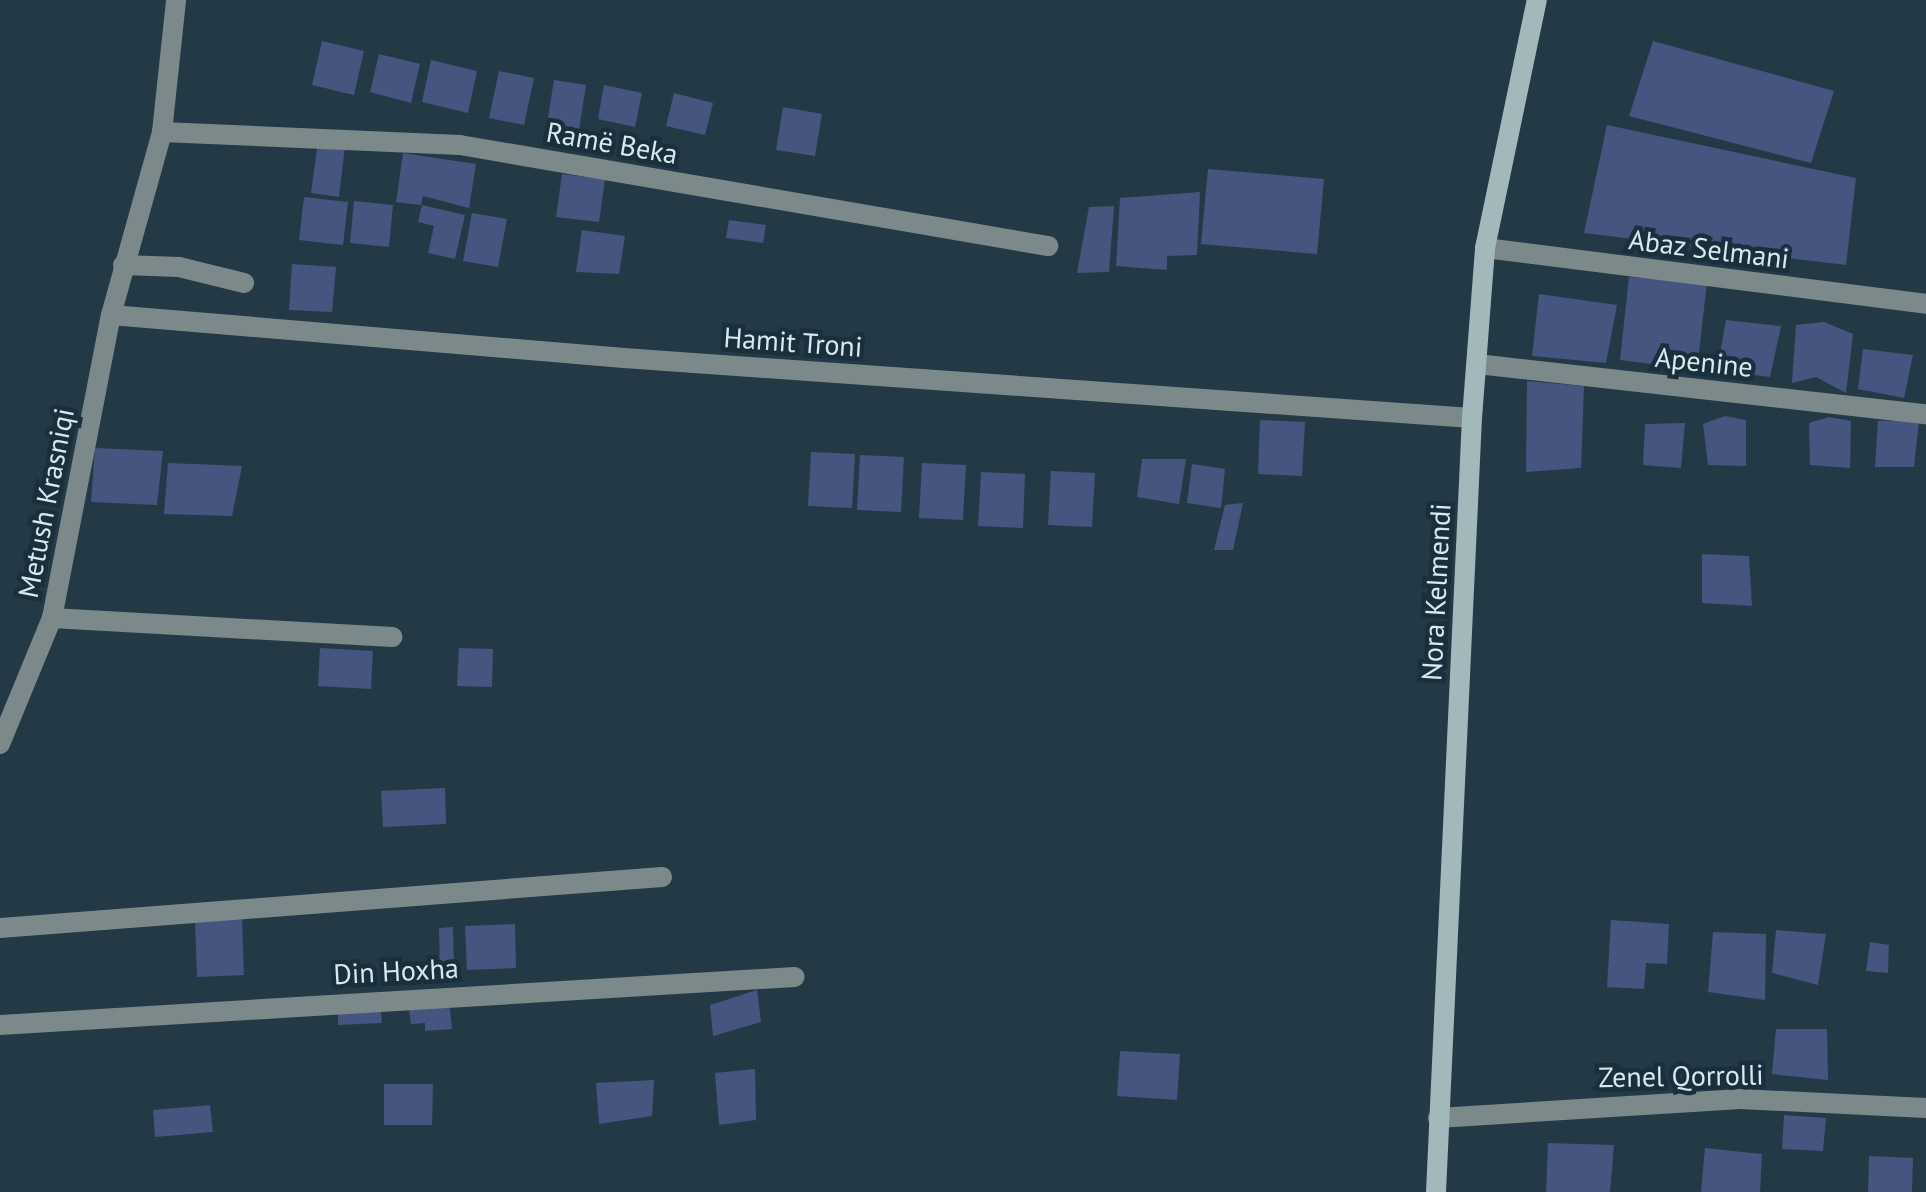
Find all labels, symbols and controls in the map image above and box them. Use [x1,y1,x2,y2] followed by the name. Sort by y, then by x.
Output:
[544,115,680,171] street label: Ramë Beka
[1627,222,1791,276] street label: Abaz Selmani
[722,320,864,364] street label: Hamit Troni
[1653,340,1755,384] street label: Apenine
[11,405,81,601] street label: Metush Krasniqi
[1415,502,1457,682] street label: Nora Kelmendi
[333,951,459,991] street label: Din Hoxha
[1598,1058,1764,1094] street label: Zenel Qorrolli

